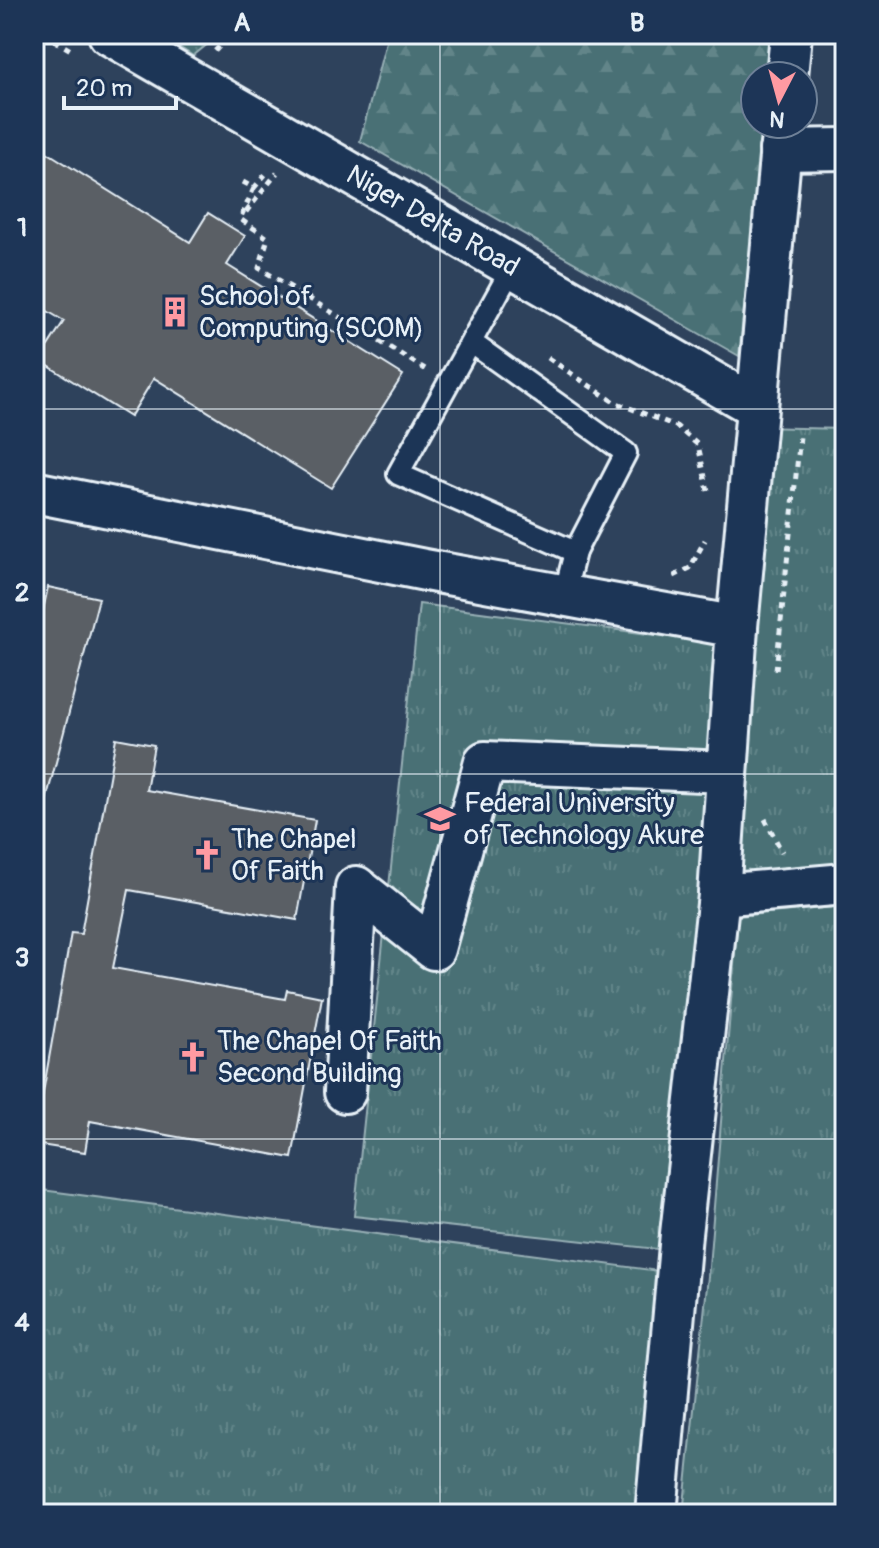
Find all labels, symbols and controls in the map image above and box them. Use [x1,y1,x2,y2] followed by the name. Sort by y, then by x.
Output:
[234,7,251,39] text: A
[630,7,644,39] text: B
[64,60,176,110] scale bar
[739,60,819,140] north arrow
[76,74,132,103] text: 20 m
[768,104,786,134] text: N
[340,157,526,285] street label: Niger Delta Road
[17,212,27,244] text: 1
[199,279,424,346] place label: School of Computing (SCOM)
[158,295,192,329] building icon: School of Computing (SCOM)
[15,577,29,609] text: 2
[464,786,704,853] place label: Federal University of Technology Akure
[423,802,457,836] school or university icon: Federal University of Technology Akure
[231,822,357,889] place label: The Chapel Of Faith
[190,838,224,872] church icon: The Chapel Of Faith
[15,942,29,974] text: 3
[217,1024,442,1091] place label: The Chapel Of Faith Second Building
[176,1040,210,1074] church icon: The Chapel Of Faith Second Building
[14,1307,30,1339] text: 4

